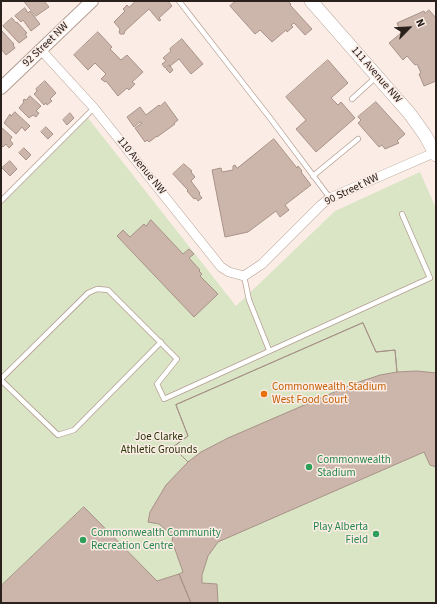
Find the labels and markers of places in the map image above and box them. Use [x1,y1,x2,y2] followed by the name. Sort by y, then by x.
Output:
[272,381,386,407] place label: Commonwealth Stadium West Food Court
[259,389,269,399] marker: Commonwealth Stadium West Food Court
[317,454,391,480] place label: Commonwealth Stadium
[304,462,314,472] marker: Commonwealth Stadium
[313,521,368,547] place label: Play Alberta Field
[91,527,221,553] place label: Commonwealth Community Recreation Centre
[371,529,381,539] marker: Play Alberta Field
[78,535,88,545] marker: Commonwealth Community Recreation Centre

